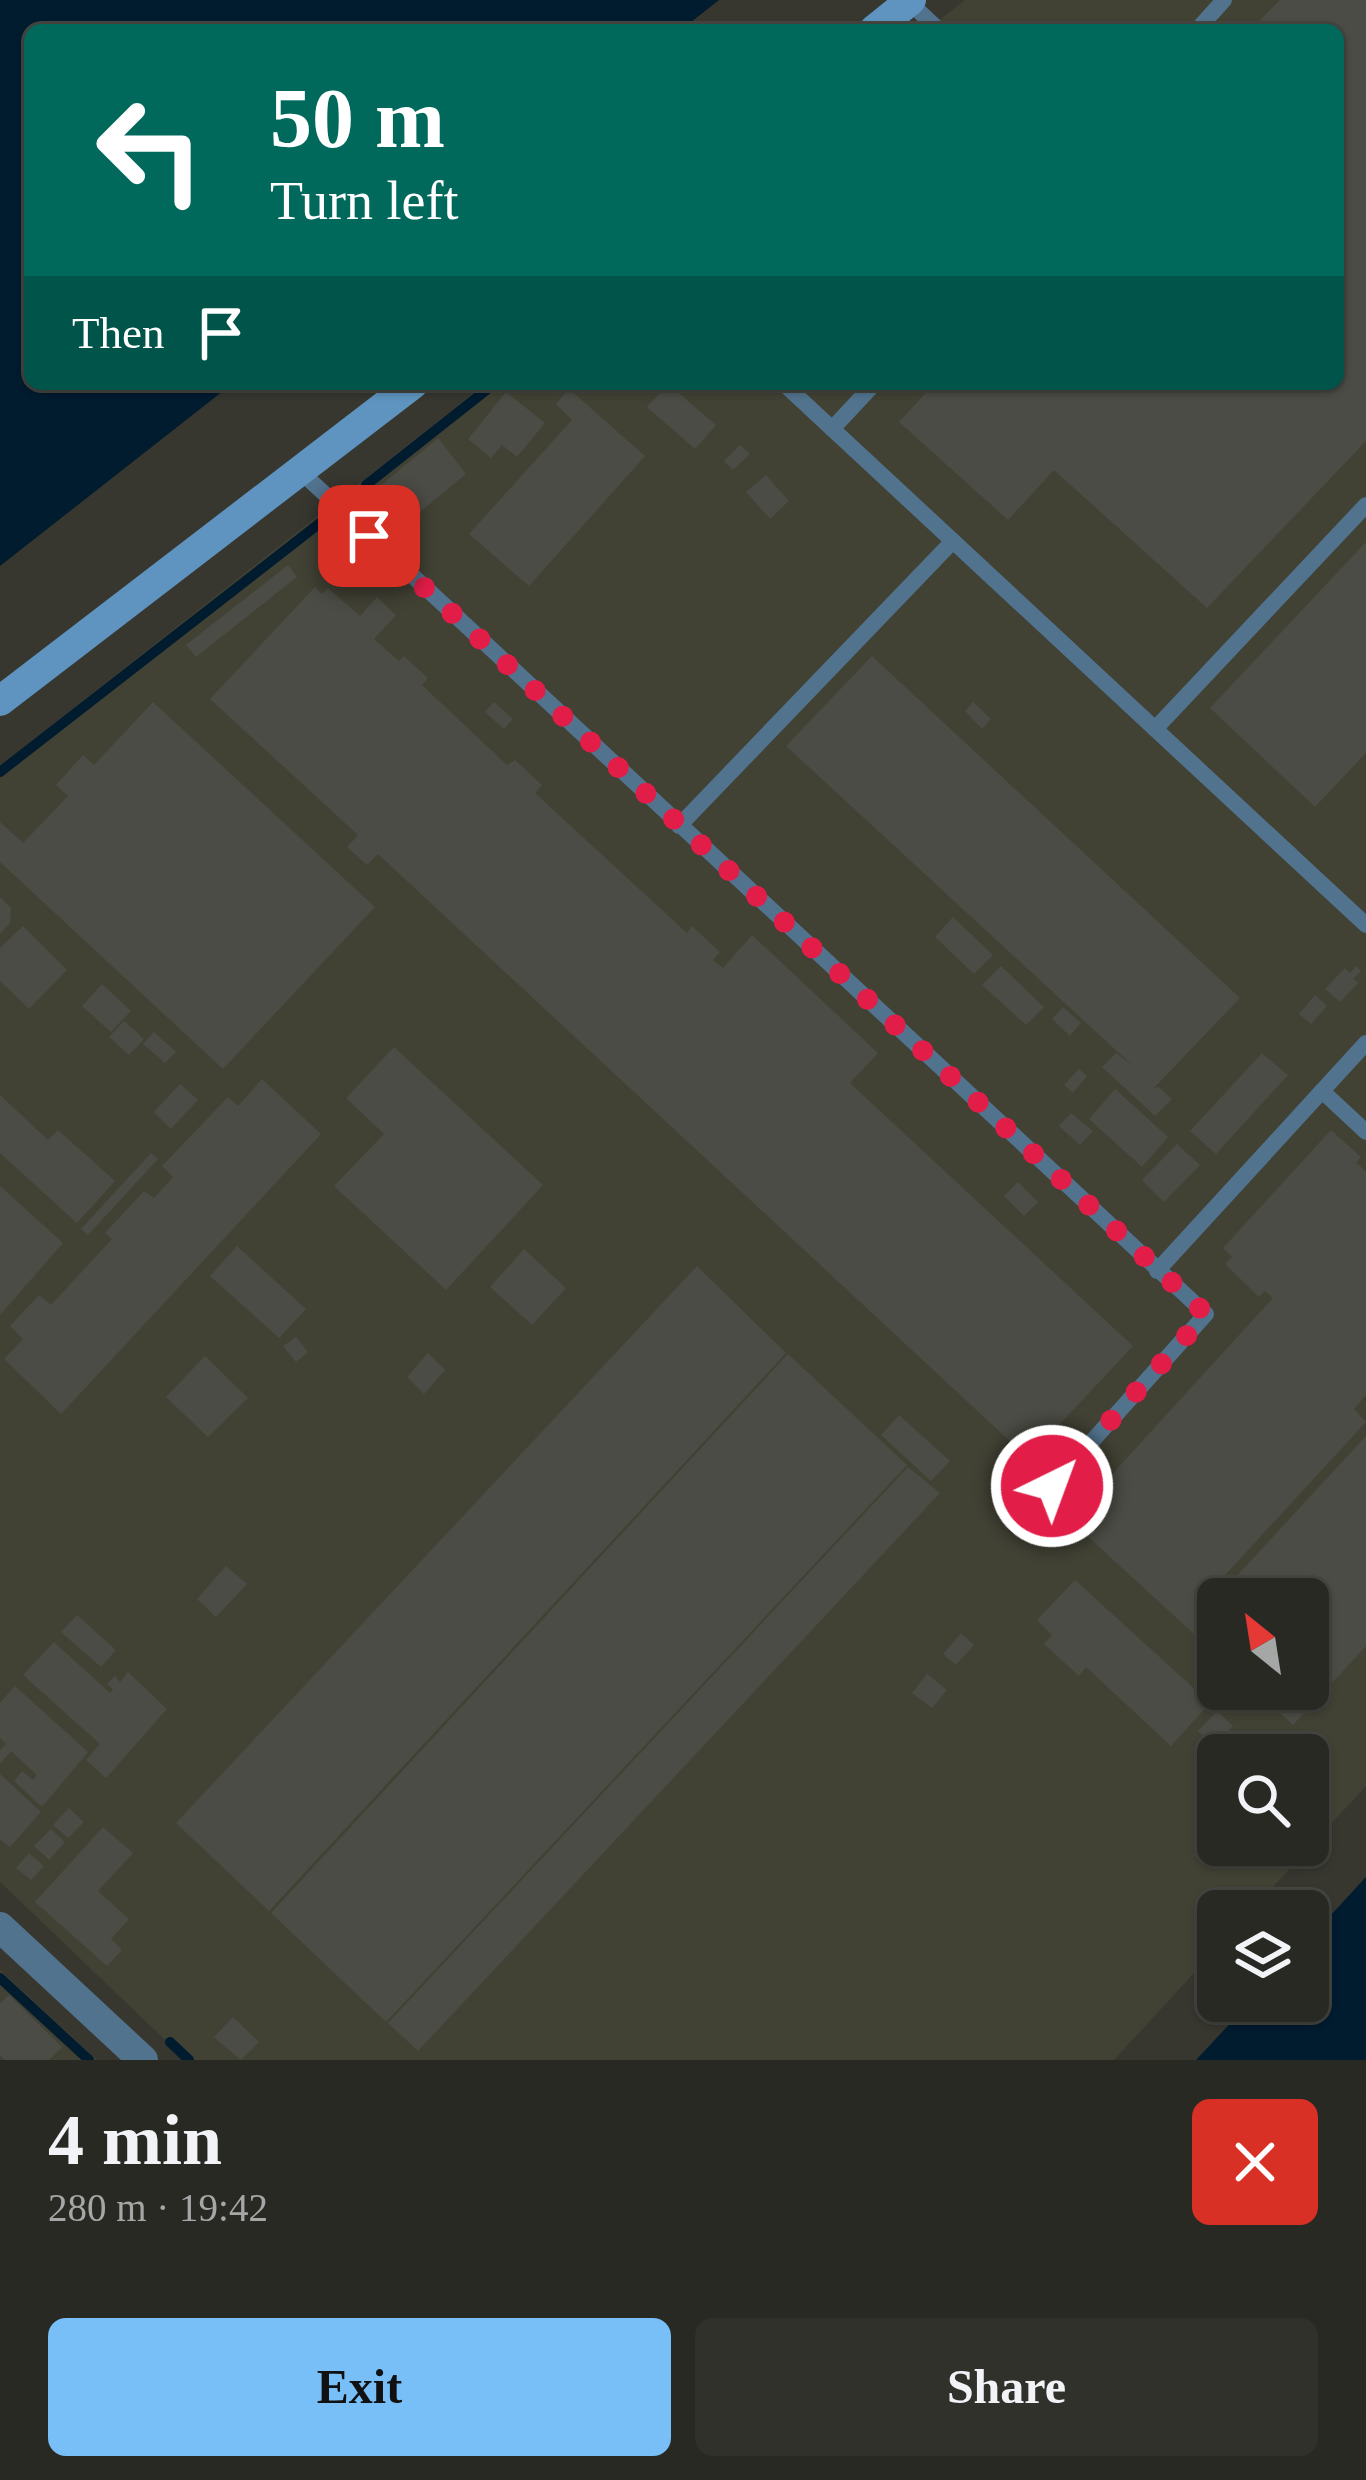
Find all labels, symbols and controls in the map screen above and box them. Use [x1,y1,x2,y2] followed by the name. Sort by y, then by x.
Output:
[72,72,228,228] icon: left
[270,72,445,165] text: 50 m
[270,171,459,231] text: Turn left
[188,300,254,366] icon: arrive
[72,308,164,358] text: Then
[318,485,420,587] pin
[336,503,402,569] icon: arrive
[989,1423,1115,1549] position arrow
[1197,1578,1329,1710] north arrow
[1197,1578,1329,2022] map controls
[1197,1734,1329,1866] button: search
[1197,1890,1329,2022] button: layers
[1192,2099,1318,2225] button: close
[48,2100,222,2180] text: 4 min
[48,2186,268,2229] text: 280 m · 19:42
[48,2318,671,2456] button: Exit
[695,2318,1318,2456] button: Share

